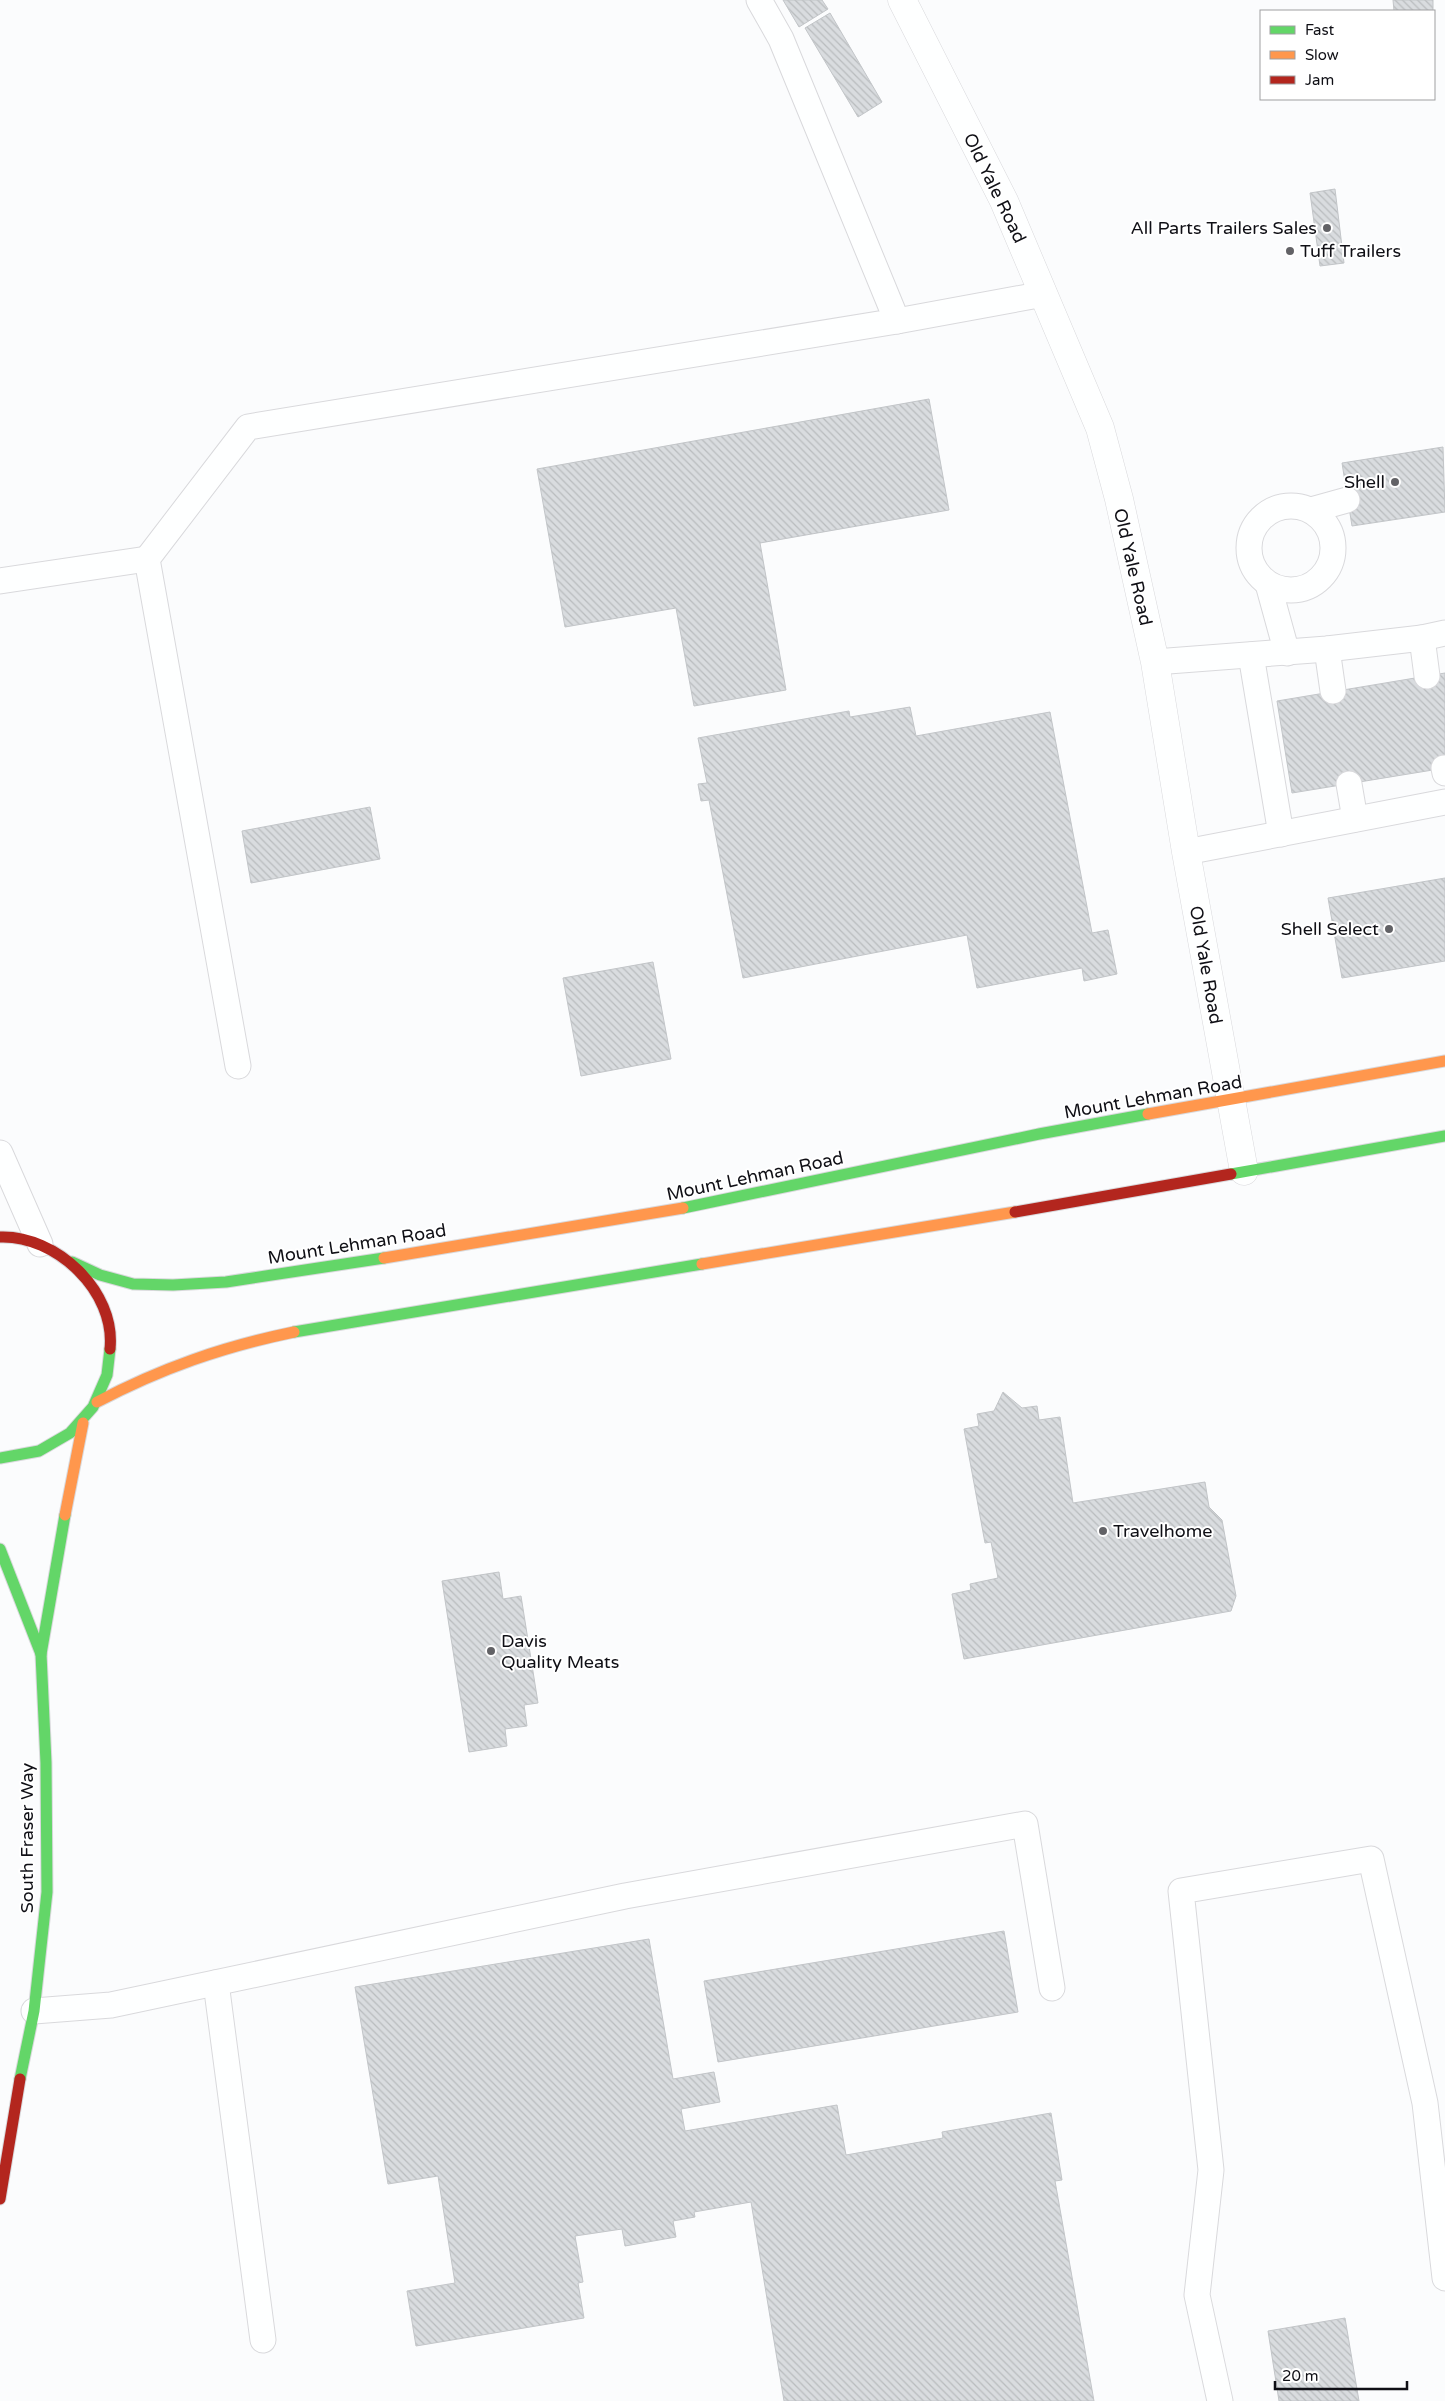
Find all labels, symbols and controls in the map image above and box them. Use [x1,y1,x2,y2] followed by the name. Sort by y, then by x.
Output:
[1260,10,1435,100] legend
[1305,21,1335,39] text: Fast
[1305,46,1339,64] text: Slow
[1305,71,1334,89] text: Jam
[959,129,1031,247] street label: Old Yale Road
[1130,217,1317,239] place label: All Parts Trailers Sales
[1321,222,1333,234] marker: All Parts Trailers Sales
[1300,240,1401,262] place label: Tuff Trailers
[1284,245,1296,257] marker: Tuff Trailers
[1344,471,1385,493] place label: Shell
[1389,476,1401,488] marker: Shell
[1109,506,1157,628] street label: Old Yale Road
[1185,904,1227,1026] street label: Old Yale Road
[1281,918,1379,940] place label: Shell Select
[1383,923,1395,935] marker: Shell Select
[1062,1071,1244,1123] street label: Mount Lehman Road
[664,1146,846,1206] street label: Mount Lehman Road
[266,1219,448,1269] street label: Mount Lehman Road
[1113,1520,1212,1542] place label: Travelhome
[1097,1525,1109,1537] marker: Travelhome
[501,1630,619,1673] place label: Davis Quality Meats
[485,1645,497,1657] marker: Davis Quality Meats
[16,1762,38,1913] street label: South Fraser Way
[1275,2358,1408,2390] scale bar
[1282,2367,1319,2385] text: 20 m

